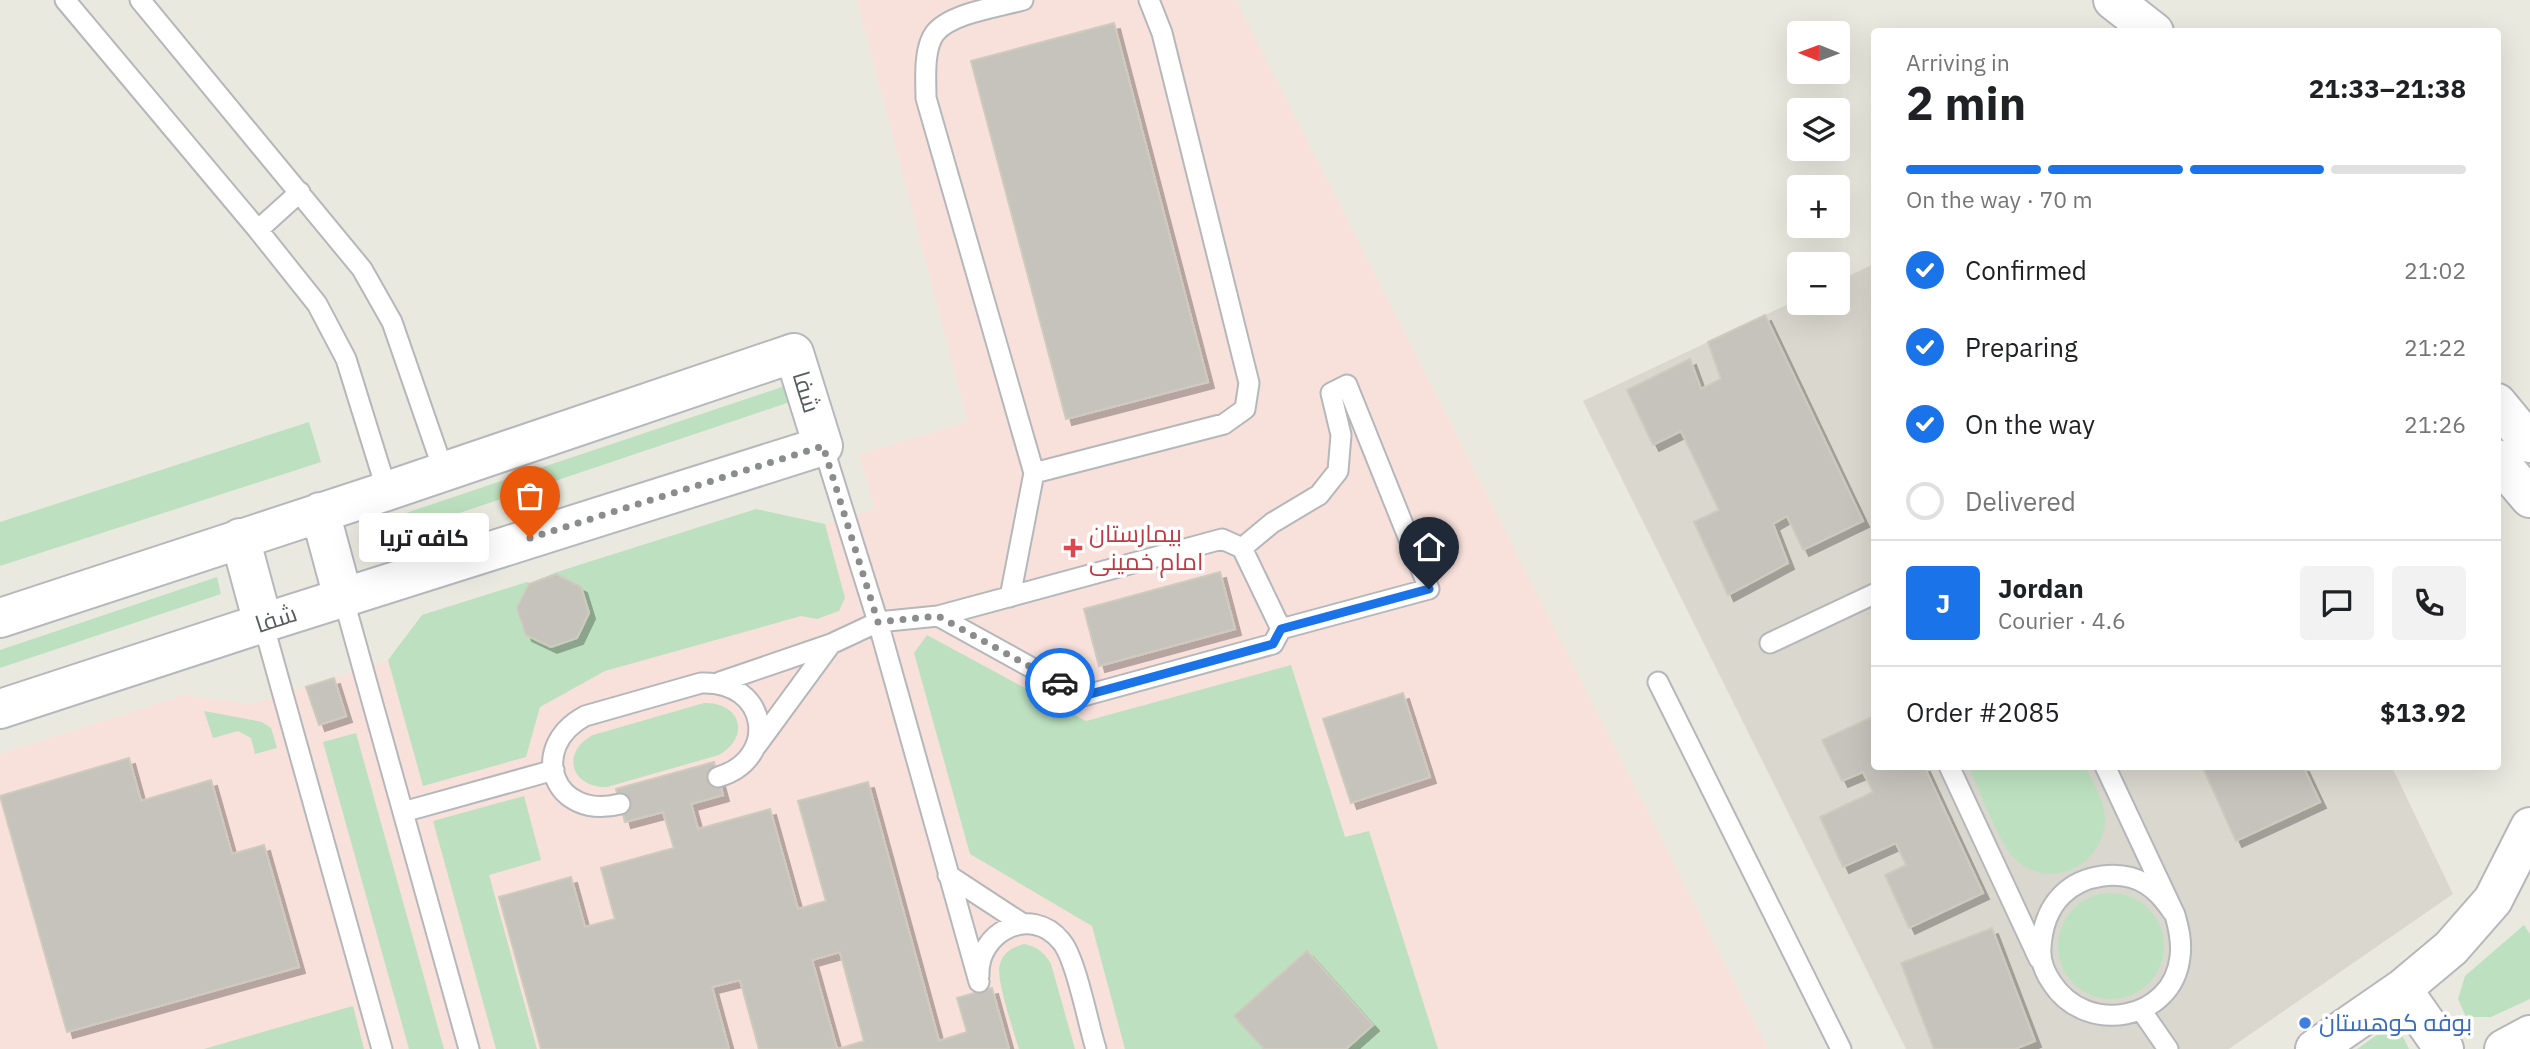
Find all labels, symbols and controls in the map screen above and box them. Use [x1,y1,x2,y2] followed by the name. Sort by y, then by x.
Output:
[1787,21,1850,84] north arrow
[1787,21,1850,315] map controls
[1906,47,2010,77] text: Arriving in
[2309,71,2466,105] text: 21:33–21:38
[1906,73,2026,133] text: 2 min
[1787,98,1850,161] button: layers
[1787,175,1850,238] button: +
[1906,184,2093,214] text: On the way · 70 m
[1906,251,1944,289] icon: check
[1787,252,1850,315] button: −
[1965,253,2087,287] text: Confirmed
[2404,255,2466,285] text: 21:02
[1906,328,1944,366] icon: check
[1965,330,2078,364] text: Preparing
[2404,332,2466,362] text: 21:22
[785,367,828,417] street label: شفا
[1906,405,1944,443] icon: check
[1965,407,2095,441] text: On the way
[2404,409,2466,439] text: 21:26
[500,466,560,538] pin
[511,477,549,515] icon: bag
[1965,484,2076,518] text: Delivered
[358,514,488,562] callout: کافه تریا
[1089,517,1203,578] place label: بیمارستان امام خمینی
[1399,517,1459,589] pin
[379,522,469,552] text: کافه تریا
[1410,528,1448,566] icon: home
[1063,538,1083,558] marker: بیمارستان امام خمینی
[2300,566,2374,640] button: chat
[2392,566,2466,640] button: phone
[1998,571,2084,605] text: Jordan
[1936,586,1950,620] text: J
[251,596,301,640] street label: شفا
[1998,605,2126,635] text: Courier · 4.6
[1025,648,1095,718] courier
[1041,664,1079,702] icon: car
[1906,695,2060,729] text: Order #2085
[2380,695,2466,729] text: $13.92
[2319,1006,2472,1038] place label: بوفه کوهستان
[2297,1015,2313,1031] marker: بوفه کوهستان

